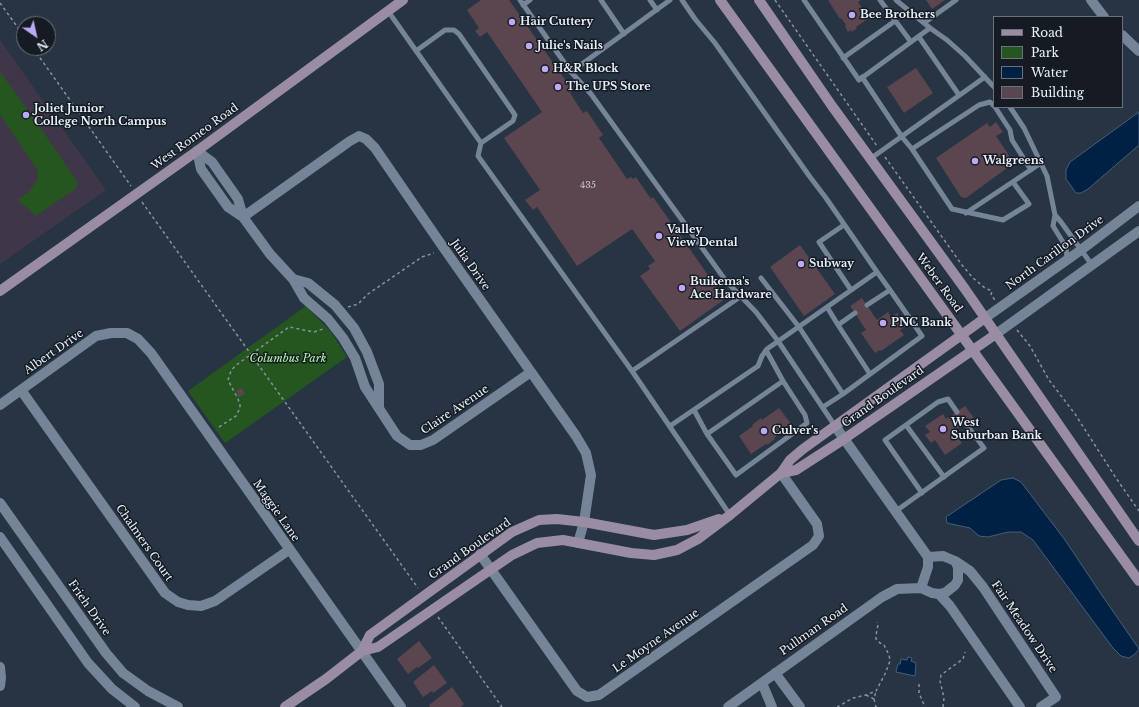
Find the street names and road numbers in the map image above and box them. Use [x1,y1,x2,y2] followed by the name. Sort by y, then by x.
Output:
[149,101,241,173] street label: West Romeo Road
[1004,213,1106,293] street label: North Carillon Drive
[448,237,492,293] street label: Julia Drive
[913,251,965,315] street label: Weber Road
[22,327,86,377] street label: Albert Drive
[839,364,927,430] street label: Grand Boulevard
[419,383,491,437] street label: Claire Avenue
[250,478,302,544] street label: Maggie Lane
[113,502,175,584] street label: Chalmers Court
[426,516,514,582] street label: Grand Boulevard
[65,578,113,638] street label: Frieh Drive
[988,579,1060,675] street label: Fair Meadow Drive
[777,602,851,658] street label: Pullman Road
[610,606,702,676] street label: Le Moyne Avenue

